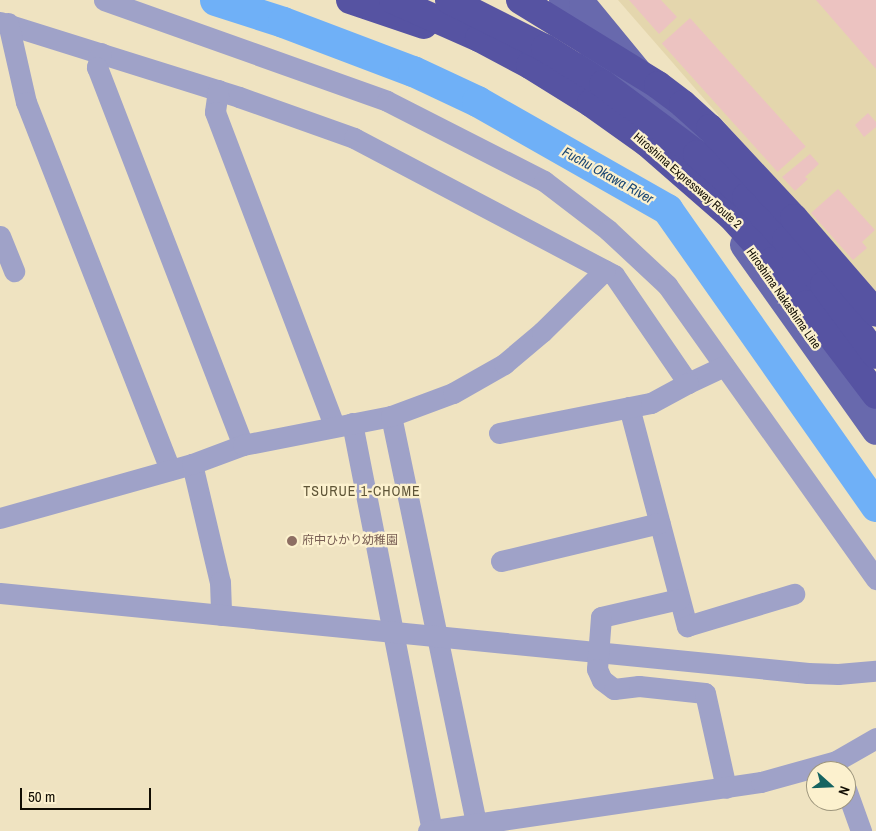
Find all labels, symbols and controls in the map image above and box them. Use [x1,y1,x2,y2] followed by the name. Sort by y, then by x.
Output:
[630,130,744,232] street label: Hiroshima Expressway Route 2
[560,143,656,207] water label: Fuchu Okawa River
[743,246,823,352] street label: Hiroshima Nakashima Line
[302,483,422,499] district label: TSURUE 1-CHOME
[302,534,398,548] place label: 府中ひかり幼稚園
[286,535,298,547] marker: 府中ひかり幼稚園
[806,761,856,811] north arrow
[22,778,154,810] scale bar
[834,784,854,798] text: N
[28,786,55,807] text: 50 m

